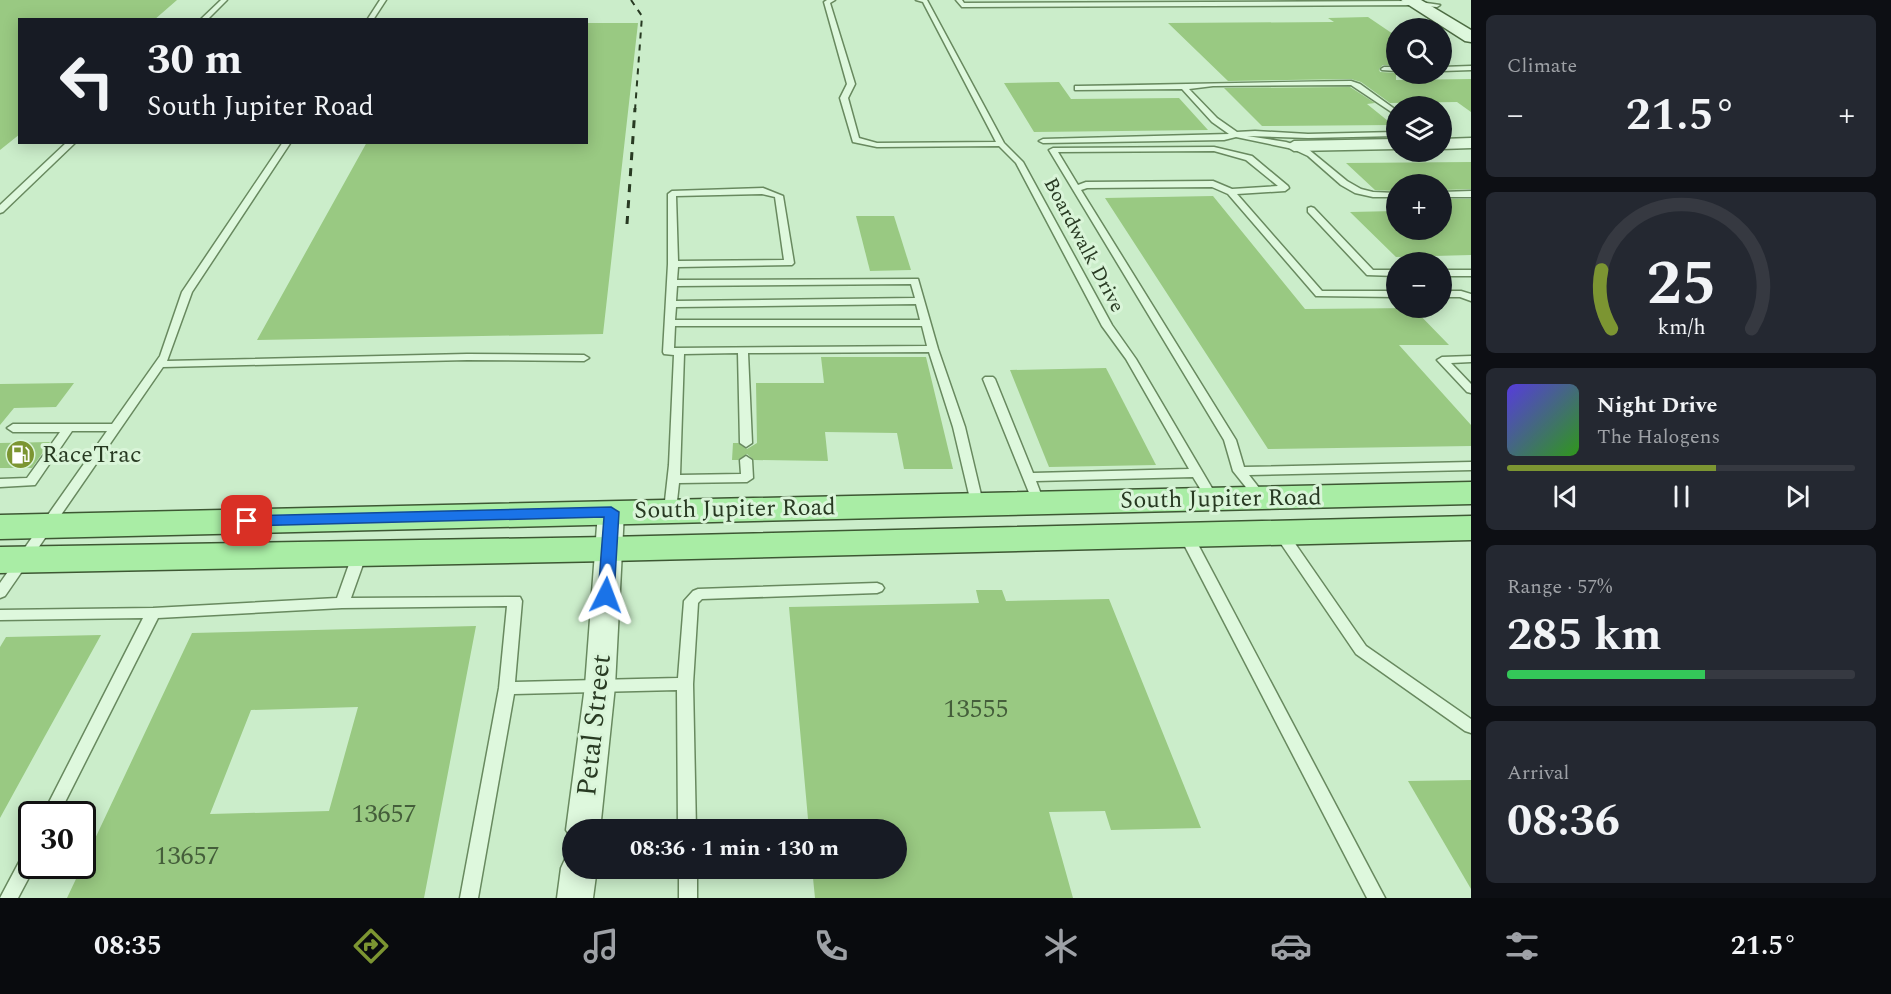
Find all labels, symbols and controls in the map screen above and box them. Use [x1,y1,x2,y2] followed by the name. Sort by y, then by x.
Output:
[1386,18,1452,318] map controls
[1386,18,1452,84] button: search
[147,29,242,92] text: 30 m
[48,42,126,120] icon: left
[1507,51,1577,81] text: Climate
[1626,81,1736,150] text: 21.5°
[147,86,374,128] text: South Jupiter Road
[1507,90,1524,140] text: −
[1838,90,1855,140] text: +
[1386,96,1452,162] button: layers
[1036,172,1132,318] street label: Boardwalk Drive
[1386,174,1452,240] button: +
[1646,238,1716,333] text: 25
[1386,252,1452,318] button: −
[1657,312,1705,345] text: km/h
[1597,389,1717,422] text: Night Drive
[1597,422,1720,452] text: The Halogens
[42,437,141,473] place label: RaceTrac
[5,439,37,471] fuel station icon: RaceTrac
[1120,479,1322,519] street label: South Jupiter Road
[1549,480,1582,513] icon: previous
[1665,480,1698,513] icon: pause
[1781,480,1814,513] icon: next
[634,489,836,529] street label: South Jupiter Road
[221,495,272,546] pin
[230,504,263,537] icon: arrive
[574,563,638,627] position arrow
[1507,572,1612,602] text: Range · 57%
[1507,601,1662,670] text: 285 km
[565,652,623,798] street label: Petal Street
[943,689,1009,729] house number: 13555
[1507,758,1569,788] text: Arrival
[1507,787,1620,856] text: 08:36
[351,794,417,834] house number: 13657
[18,801,96,879] speed limit sign: 30
[630,832,839,865] text: 08:36 · 1 min · 130 m
[154,836,220,876] house number: 13657
[94,925,162,967] text: 08:35
[350,925,392,967] icon: directions
[580,925,622,967] icon: music
[810,925,852,967] icon: phone
[1040,925,1082,967] icon: climate
[1270,925,1312,967] icon: car
[1501,925,1543,967] icon: filters
[1731,925,1797,967] text: 21.5°

